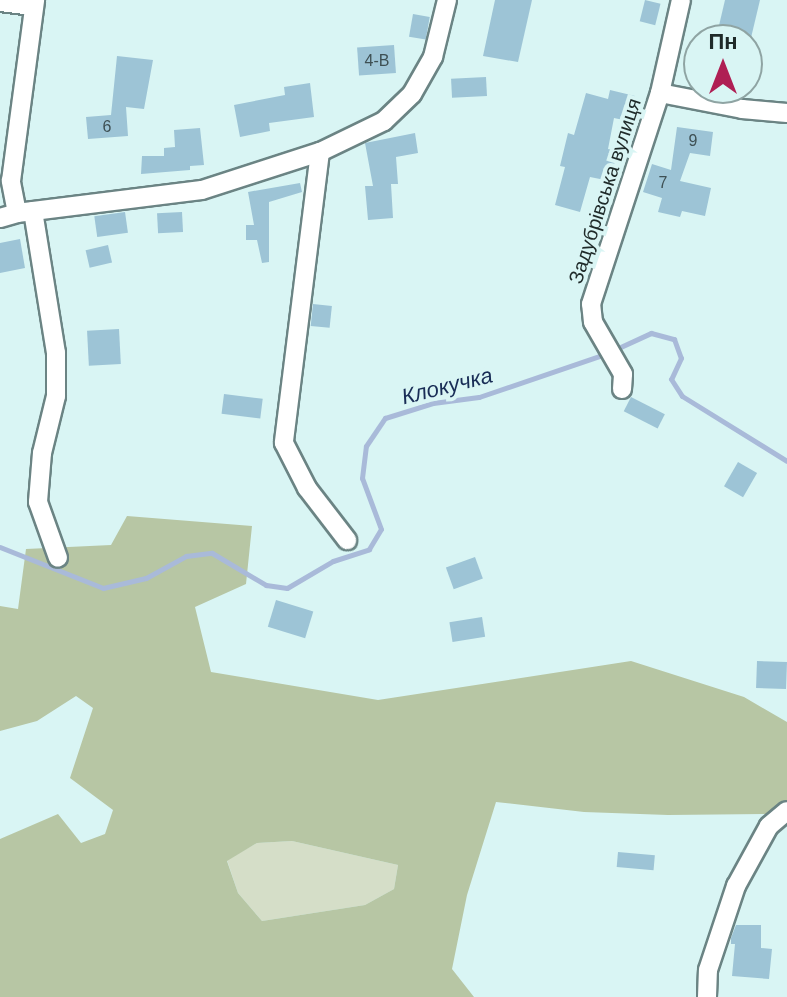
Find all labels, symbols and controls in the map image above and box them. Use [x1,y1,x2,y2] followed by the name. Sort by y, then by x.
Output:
[683,24,763,104] north arrow
[708,29,738,54] text: Пн
[365,51,389,71] house number: 4-В
[564,95,646,287] street label: Задубрівська вулиця
[103,117,111,137] house number: 6
[689,131,697,151] house number: 9
[659,173,667,193] house number: 7
[399,362,495,410] water label: Клокучка

